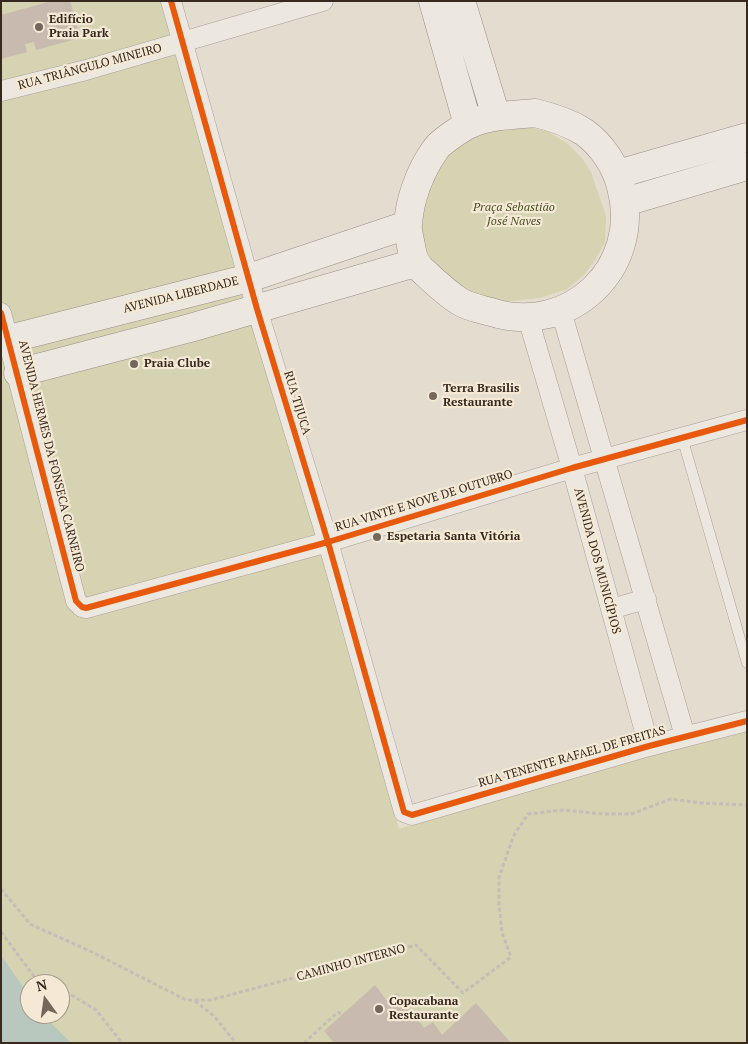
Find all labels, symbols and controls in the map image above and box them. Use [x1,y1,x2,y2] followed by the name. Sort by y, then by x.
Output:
[49,13,109,41] place label: Edifício Praia Park
[33,21,45,33] marker: Edifício Praia Park
[17,41,163,93] street label: RUA TRIÂNGULO MINEIRO
[473,201,555,229] park label: Praça Sebastião José Naves
[122,274,240,316] street label: AVENIDA LIBERDADE
[15,338,87,574] street label: AVENIDA HERMES DA FONSECA CARNEIRO
[144,357,210,371] place label: Praia Clube
[128,358,140,370] marker: Praia Clube
[280,369,314,437] street label: RUA TIJUCA
[443,382,519,410] place label: Terra Brasilis Restaurante
[427,390,439,402] marker: Terra Brasilis Restaurante
[333,467,515,535] street label: RUA VINTE E NOVE DE OUTUBRO
[571,486,623,636] street label: AVENIDA DOS MUNICÍPIOS
[387,530,520,544] place label: Espetaria Santa Vitória
[371,531,383,543] marker: Espetaria Santa Vitória
[477,723,667,791] street label: RUA TENENTE RAFAEL DE FREITAS
[295,942,407,984] street label: CAMINHO INTERNO
[20,974,70,1024] north arrow
[34,974,49,995] text: N
[389,995,459,1023] place label: Copacabana Restaurante
[373,1003,385,1015] marker: Copacabana Restaurante

